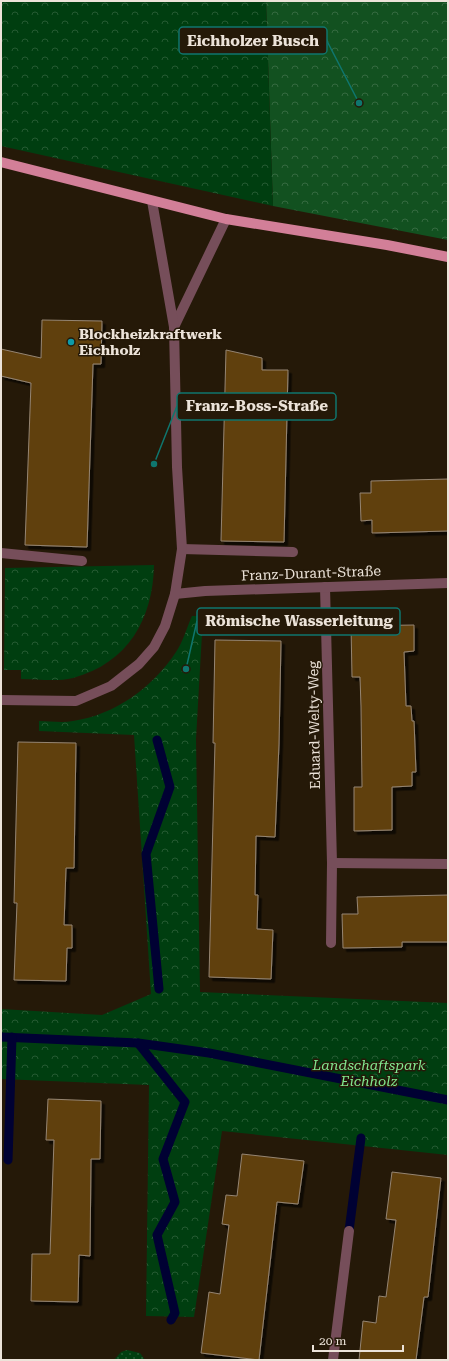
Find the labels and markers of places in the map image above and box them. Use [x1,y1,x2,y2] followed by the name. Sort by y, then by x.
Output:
[179,27,327,54] callout: Eichholzer Busch
[79,326,222,358] place label: Blockheizkraftwerk Eichholz
[66,337,76,347] marker: Blockheizkraftwerk Eichholz
[177,393,336,420] callout: Franz-Boss-Straße
[197,608,400,635] callout: Römische Wasserleitung

